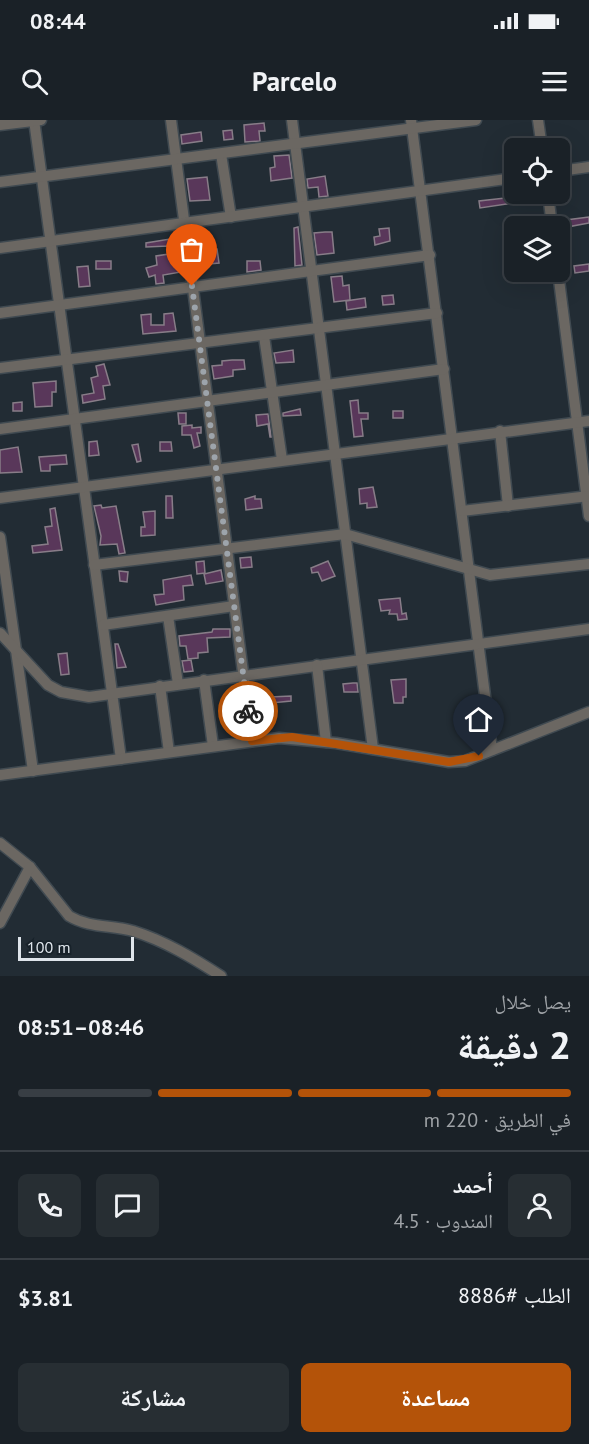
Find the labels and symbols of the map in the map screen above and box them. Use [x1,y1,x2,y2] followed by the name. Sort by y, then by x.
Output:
[166,224,217,286] pin
[218,681,278,741] courier
[453,694,504,756] pin
[18,934,134,962] scale bar

